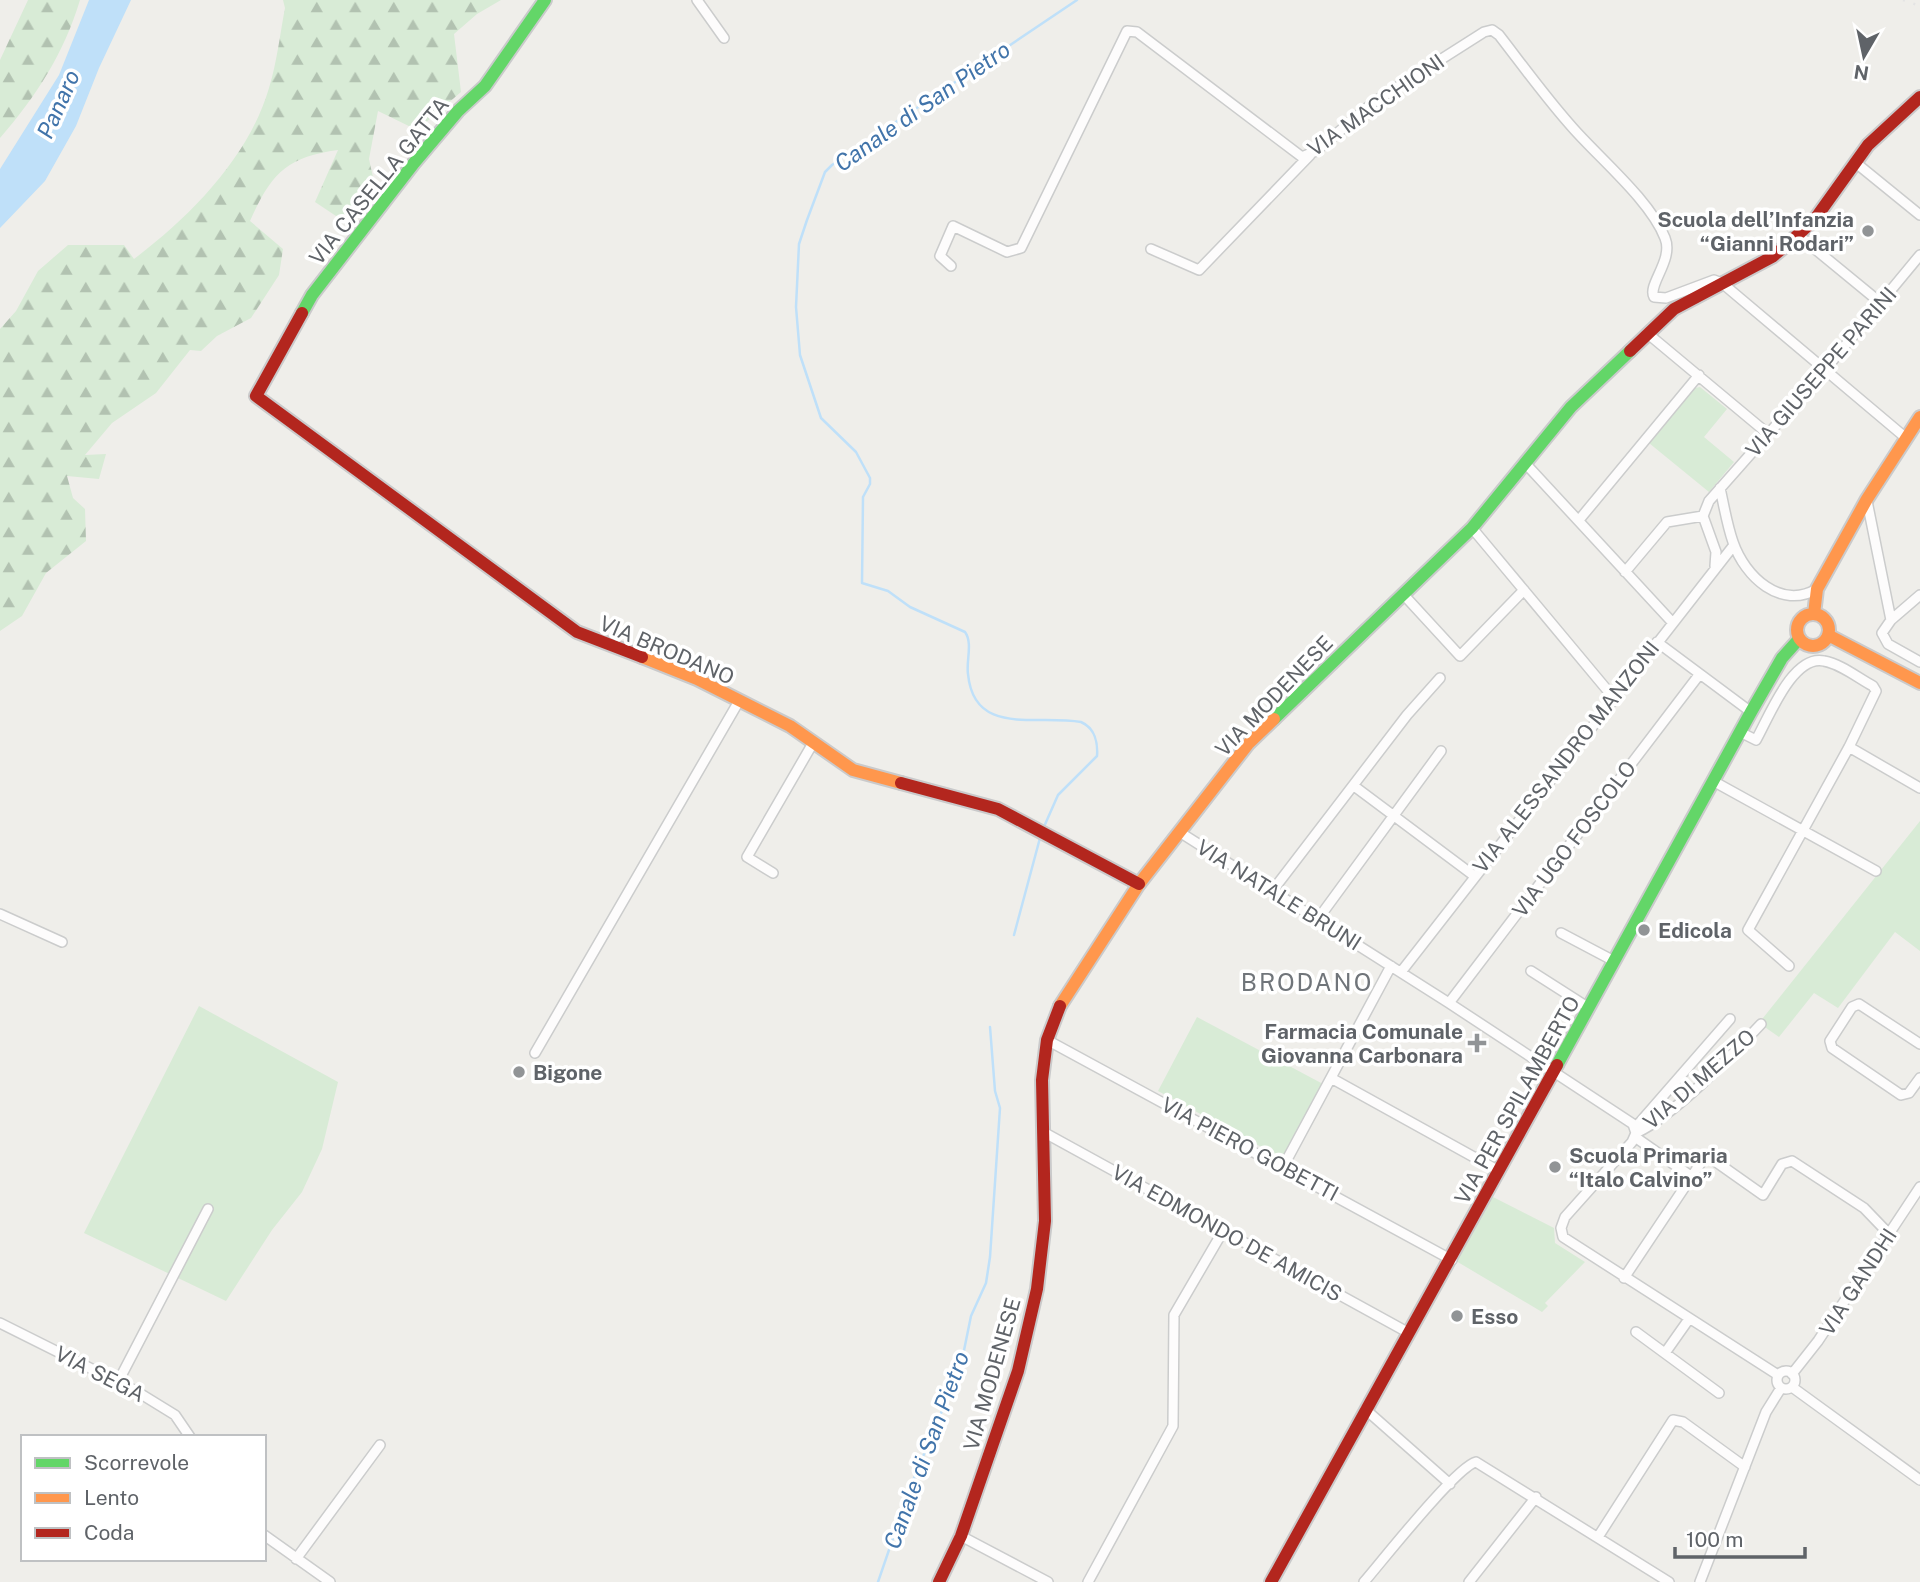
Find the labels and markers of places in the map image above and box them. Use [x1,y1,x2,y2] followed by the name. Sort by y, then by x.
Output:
[1657,207,1854,256] place label: Scuola dell’Infanzia “Gianni Rodari”
[1860,223,1876,239] marker: Scuola dell’Infanzia “Gianni Rodari”
[1658,918,1732,943] place label: Edicola
[1636,922,1652,938] marker: Edicola
[1261,1019,1463,1068] place label: Farmacia Comunale Giovanna Carbonara
[1469,1035,1485,1051] marker: Farmacia Comunale Giovanna Carbonara
[533,1060,602,1085] place label: Bigone
[511,1064,527,1080] marker: Bigone
[1569,1143,1728,1192] place label: Scuola Primaria “Italo Calvino”
[1547,1159,1563,1175] marker: Scuola Primaria “Italo Calvino”
[1471,1304,1518,1329] place label: Esso
[1449,1308,1465,1324] marker: Esso

